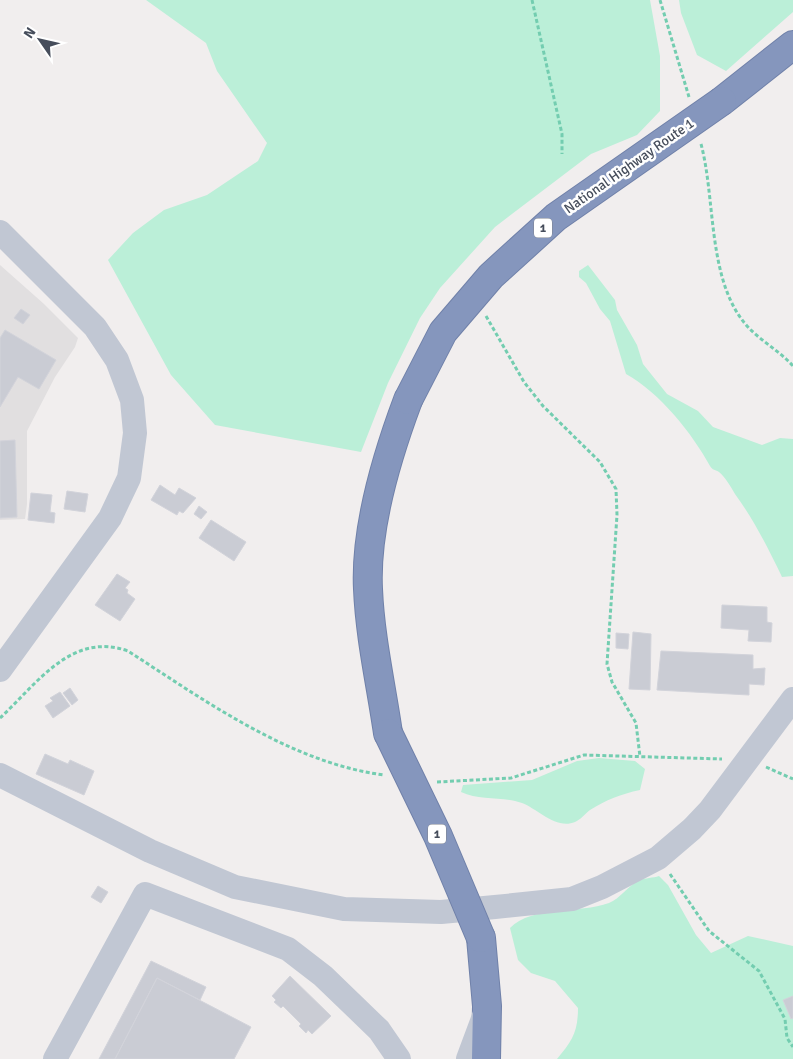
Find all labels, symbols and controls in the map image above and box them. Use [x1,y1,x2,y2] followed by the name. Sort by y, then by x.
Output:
[15,15,65,65] north arrow
[20,24,39,42] text: N
[561,115,697,217] street label: National Highway Route 1
[534,218,552,238] road number: 1
[428,824,446,844] road number: 1

